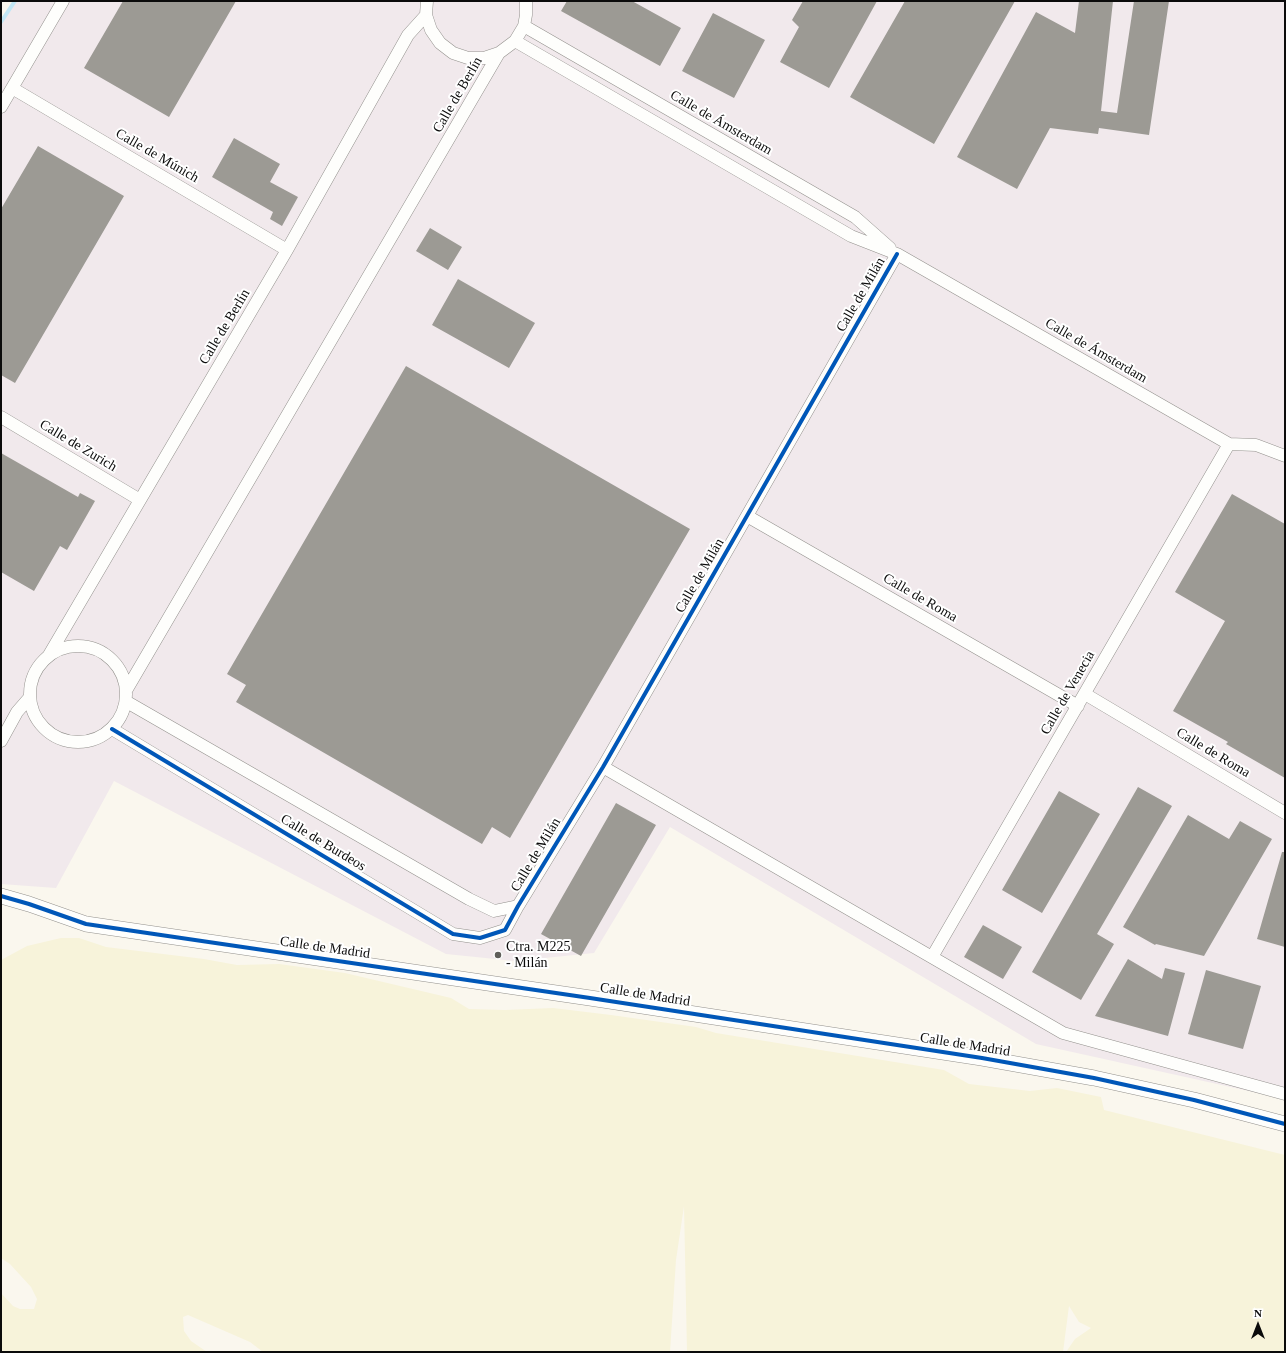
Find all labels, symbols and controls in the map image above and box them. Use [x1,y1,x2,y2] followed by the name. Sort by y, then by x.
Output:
[430,54,486,136] street label: Calle de Berlín
[667,87,775,159] street label: Calle de Ámsterdam
[112,125,202,187] street label: Calle de Múnich
[833,255,889,335] street label: Calle de Milán
[196,286,254,368] street label: Calle de Berlín
[1042,315,1150,387] street label: Calle de Ámsterdam
[36,416,120,476] street label: Calle de Zurich
[672,536,728,616] street label: Calle de Milán
[880,570,960,626] street label: Calle de Roma
[1037,648,1099,738] street label: Calle de Venecia
[1173,724,1253,782] street label: Calle de Roma
[277,811,369,875] street label: Calle de Burdeos
[507,815,565,895] street label: Calle de Milán
[279,933,371,963] street label: Calle de Madrid
[506,939,571,972] place label: Ctra. M225 - Milán
[493,950,503,960] marker: Ctra. M225 - Milán
[599,980,691,1010] street label: Calle de Madrid
[919,1030,1011,1060] street label: Calle de Madrid
[1238,1305,1278,1345] north arrow
[1254,1307,1262,1319] text: N

